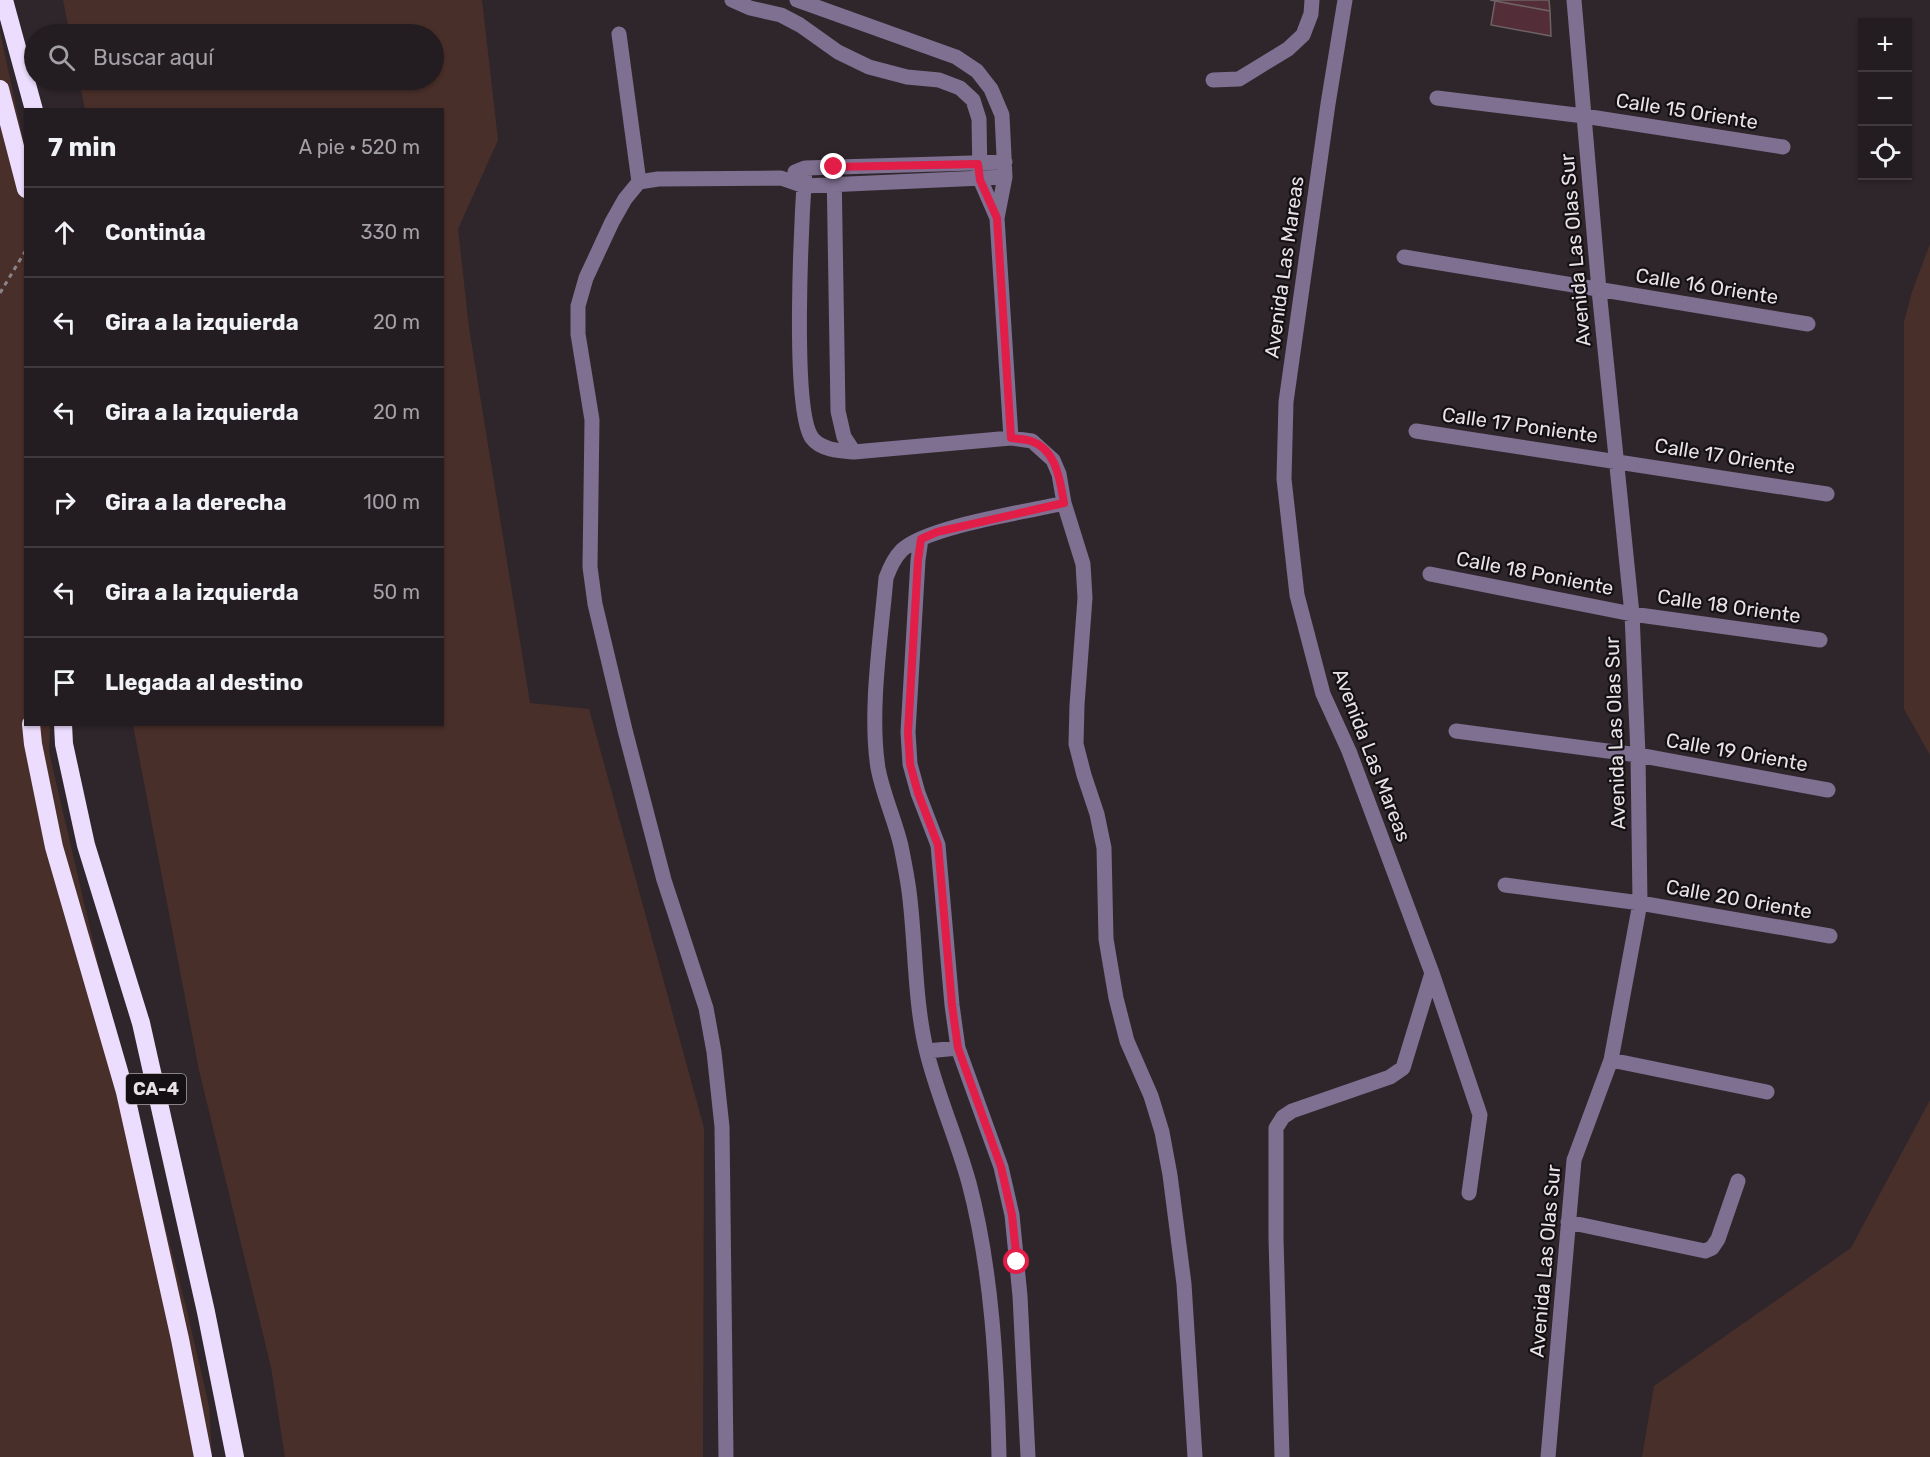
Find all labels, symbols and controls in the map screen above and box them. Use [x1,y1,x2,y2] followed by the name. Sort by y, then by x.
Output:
[1858,18,1912,180] map controls
[1858,18,1912,72] button: +
[24,24,444,90] search box
[45,41,78,74] icon: search
[93,44,214,71] text: Buscar aquí
[1858,72,1912,126] button: −
[1614,88,1760,134] street label: Calle 15 Oriente
[1858,126,1912,180] button: locate
[48,132,116,163] text: 7 min
[299,135,420,159] text: A pie · 520 m
[1555,152,1595,347] street label: Avenida Las Olas Sur
[820,153,846,179] route end
[1259,174,1309,360] street label: Avenida Las Mareas
[48,216,81,249] icon: ahead
[105,219,206,246] text: Continúa
[361,220,420,244] text: 330 m
[1634,263,1780,309] street label: Calle 16 Oriente
[48,306,81,339] icon: left
[105,309,299,336] text: Gira a la izquierda
[373,310,420,334] text: 20 m
[48,396,81,429] icon: left
[105,399,299,426] text: Gira a la izquierda
[373,400,420,424] text: 20 m
[1440,402,1600,448] street label: Calle 17 Poniente
[1653,433,1797,479] street label: Calle 17 Oriente
[48,486,81,519] icon: right
[105,489,286,516] text: Gira a la derecha
[363,490,420,514] text: 100 m
[1454,546,1616,600] street label: Calle 18 Poniente
[48,576,81,609] icon: left
[105,579,299,606] text: Gira a la izquierda
[373,580,420,604] text: 50 m
[1656,584,1802,628] street label: Calle 18 Oriente
[1600,635,1630,830] street label: Avenida Las Olas Sur
[1328,665,1416,845] street label: Avenida Las Mareas
[48,666,81,699] icon: arrive
[105,669,303,696] text: Llegada al destino
[1664,728,1810,776] street label: Calle 19 Oriente
[1664,874,1814,924] street label: Calle 20 Oriente
[126,1074,186,1104] road number: CA-4
[1525,1163,1565,1358] street label: Avenida Las Olas Sur
[1003,1248,1029,1274] route start

